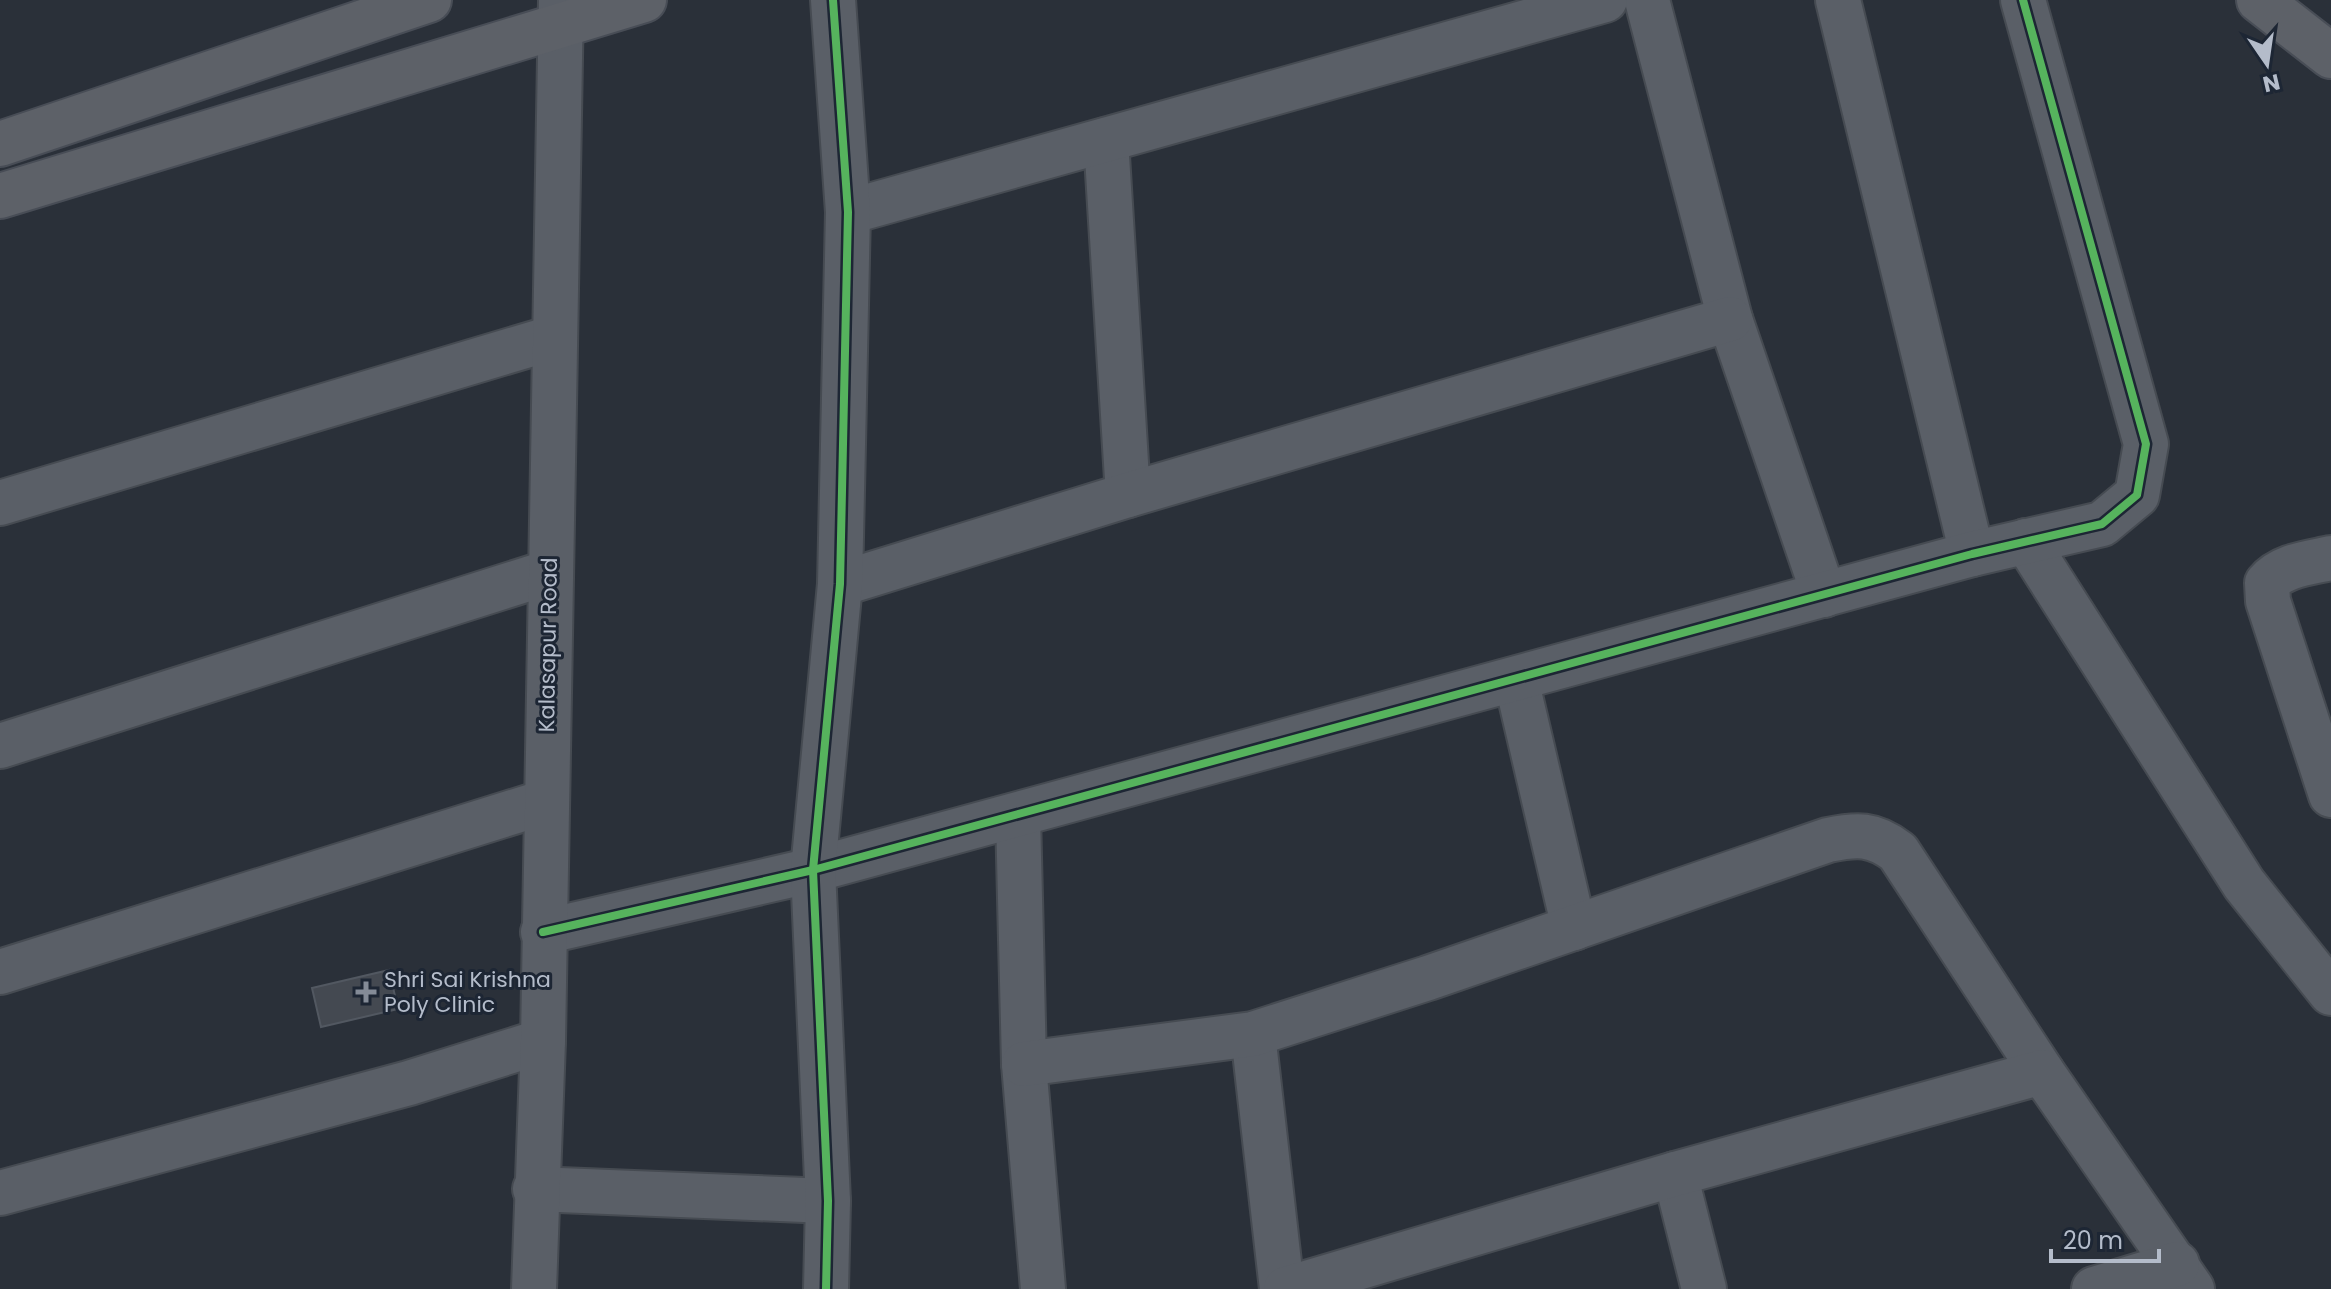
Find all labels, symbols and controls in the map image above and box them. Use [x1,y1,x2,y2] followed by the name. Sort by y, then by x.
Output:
[2227,24,2307,104] north arrow
[2260,66,2283,100] text: N
[531,557,565,733] street label: Kalasapur Road
[384,964,551,1020] place label: Shri Sai Krishna Poly Clinic
[355,981,377,1003] marker: Shri Sai Krishna Poly Clinic
[2051,1213,2159,1263] scale bar
[2063,1224,2123,1257] text: 20 m

